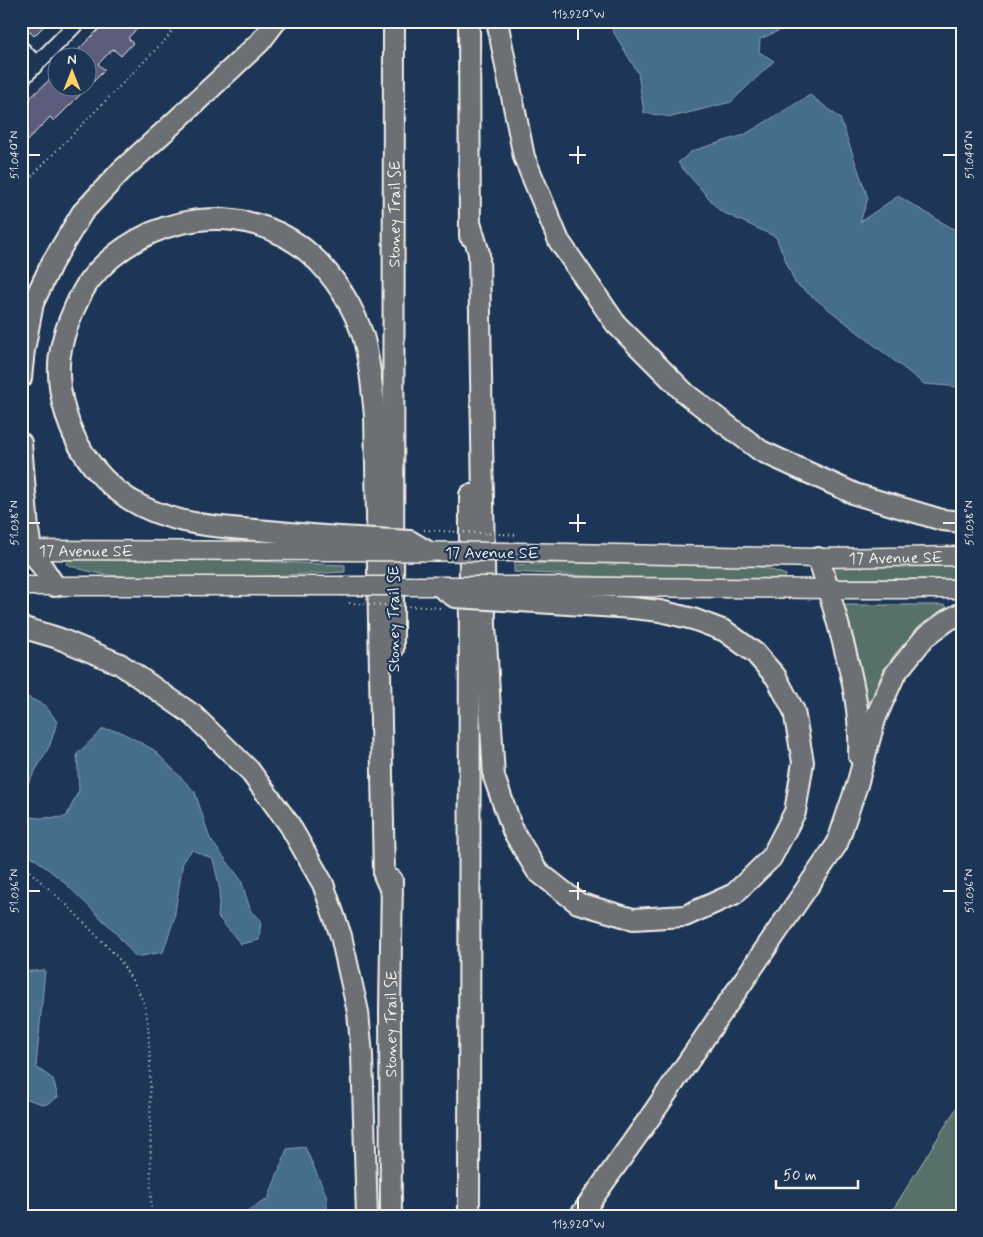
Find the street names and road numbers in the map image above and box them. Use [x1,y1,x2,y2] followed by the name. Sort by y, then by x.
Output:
[385,161,406,267] street label: Stoney Trail SE
[39,541,133,562] street label: 17 Avenue SE
[445,543,539,564] street label: 17 Avenue SE
[849,547,943,570] street label: 17 Avenue SE
[384,566,405,672] street label: Stoney Trail SE
[381,970,403,1077] street label: Stoney Trail SE

